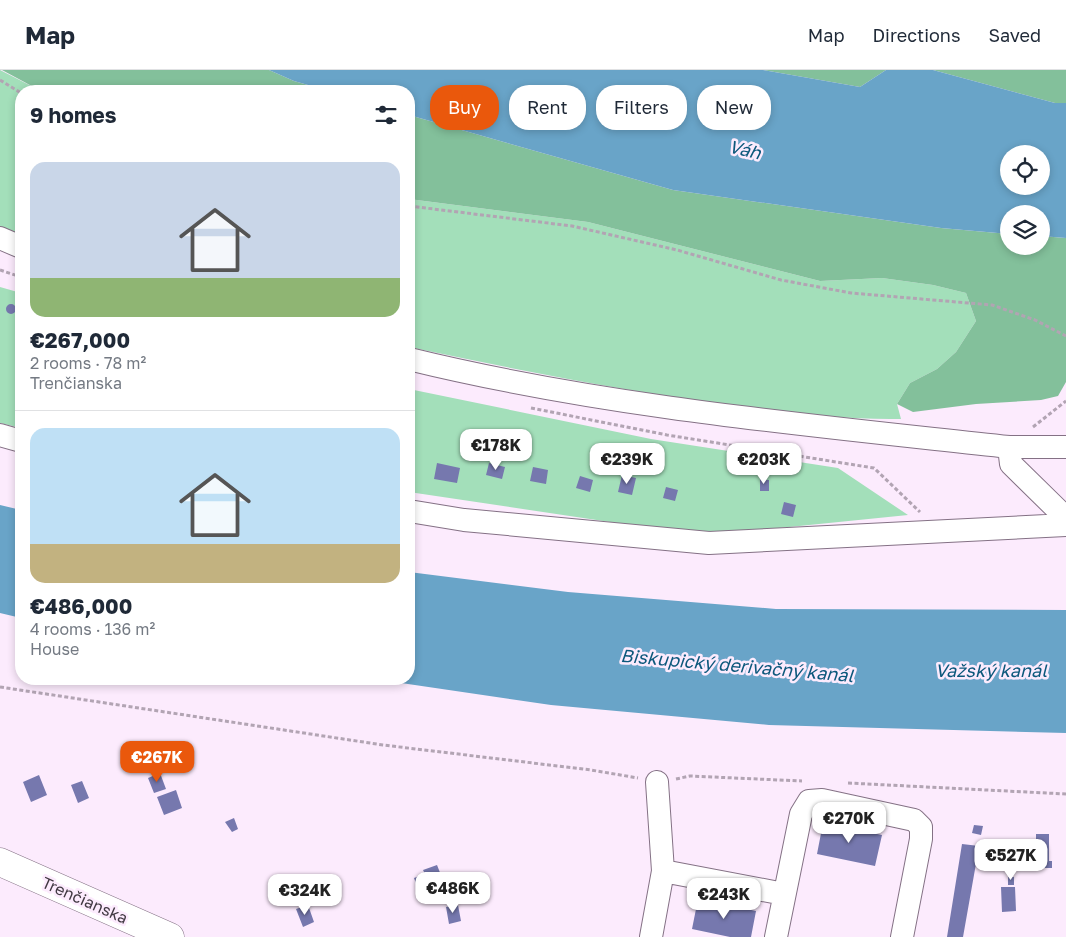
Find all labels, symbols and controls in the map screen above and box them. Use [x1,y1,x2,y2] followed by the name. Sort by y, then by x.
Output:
[25,20,75,49] text: Map
[808,24,844,46] text: Map
[872,24,960,46] text: Directions
[988,24,1041,46] text: Saved
[430,85,499,130] chip: Buy
[509,85,586,130] chip: Rent
[596,85,687,130] chip: Filters
[697,85,771,130] chip: New
[372,101,400,129] icon: filters
[30,102,116,128] text: 9 homes
[727,135,764,164] water label: Váh
[1000,145,1050,255] map controls
[1000,145,1050,195] button: locate
[170,195,260,285] icon: home
[1000,205,1050,255] button: layers
[30,327,130,353] text: €267,000
[30,353,146,373] text: 2 rooms · 78 m²
[30,373,122,393] text: Trenčianska
[461,428,531,471] pin: €178K
[471,435,521,455] text: €178K
[592,442,662,485] pin: €239K
[729,442,799,485] pin: €203K
[601,449,653,469] text: €239K
[738,449,790,469] text: €203K
[170,460,260,550] icon: home
[30,593,132,619] text: €486,000
[30,619,155,639] text: 4 rooms · 136 m²
[30,639,79,659] text: House
[620,644,855,686] water label: Biskupický derivačný kanál
[935,659,1048,681] water label: Važský kanál
[122,740,192,783] pin: €267K
[131,747,183,767] text: €267K
[814,802,884,844] pin: €270K
[823,808,875,828] text: €270K
[976,838,1046,881] pin: €527K
[985,845,1037,865] text: €527K
[39,872,131,928] street label: Trenčianska
[418,872,488,914] pin: €486K
[270,874,340,916] pin: €324K
[426,878,480,898] text: €486K
[689,878,759,920] pin: €243K
[279,880,331,900] text: €324K
[698,884,750,904] text: €243K

